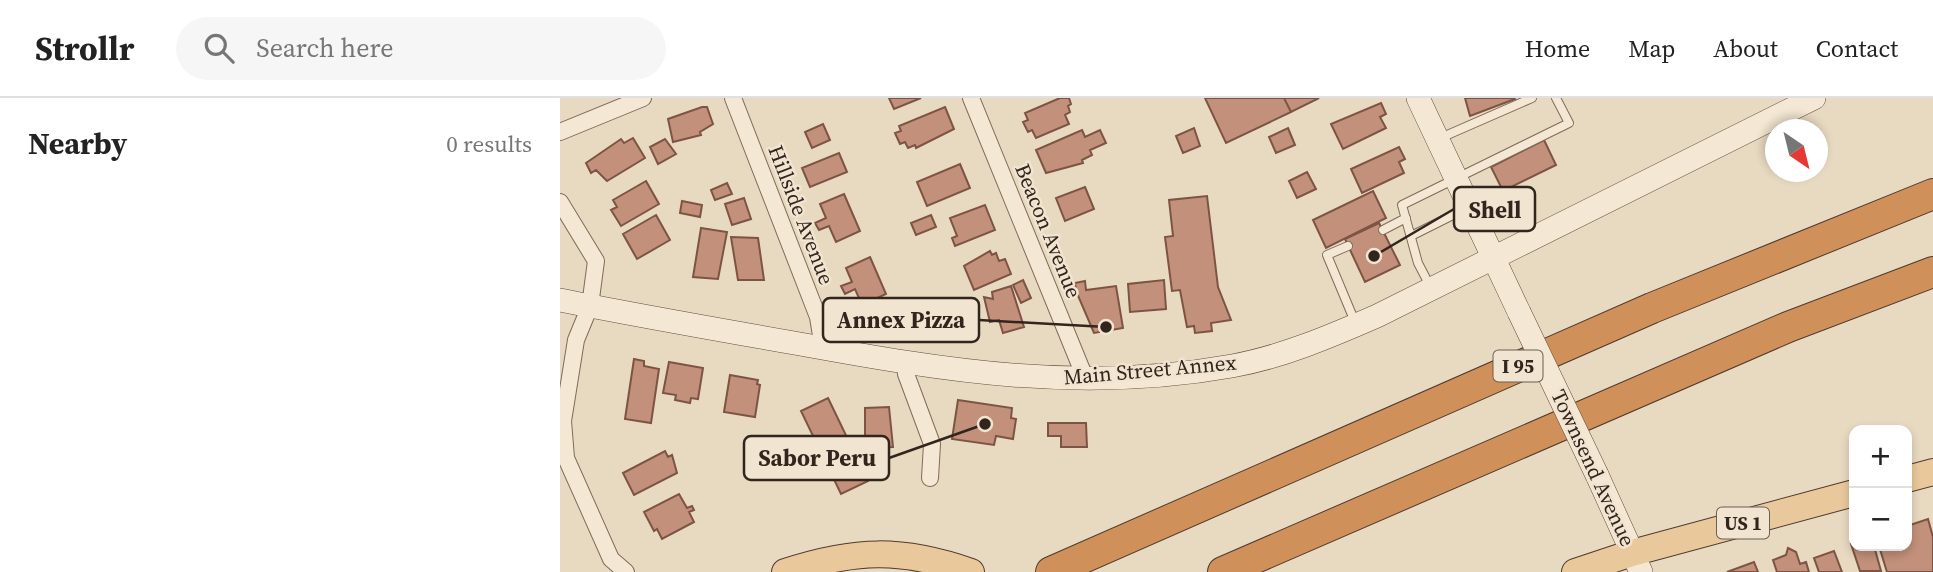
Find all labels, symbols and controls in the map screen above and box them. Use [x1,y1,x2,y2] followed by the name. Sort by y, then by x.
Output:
[176,17,666,80] search box
[35,26,134,71] text: Strollr
[200,29,238,67] icon: search
[256,30,393,66] text: Search here
[1525,32,1590,65] text: Home
[1628,32,1675,65] text: Map
[1713,32,1778,65] text: About
[1816,32,1898,65] text: Contact
[1765,119,1828,182] north arrow
[28,123,127,164] text: Nearby
[446,128,532,160] text: 0 results
[762,141,841,289] street label: Hillside Avenue
[1008,159,1089,302] street label: Beacon Avenue
[1454,187,1535,231] callout: Shell
[1468,194,1522,226] text: Shell
[823,298,979,342] callout: Annex Pizza
[837,304,966,336] text: Annex Pizza
[1062,347,1238,392] street label: Main Street Annex
[1494,350,1542,382] road number: I 95
[1544,385,1642,551] street label: Townsend Avenue
[1849,425,1912,551] map controls
[1849,425,1912,488] button: +
[744,436,889,480] callout: Sabor Peru
[758,442,876,474] text: Sabor Peru
[1849,488,1912,551] button: −
[1717,508,1769,538] road number: US 1

